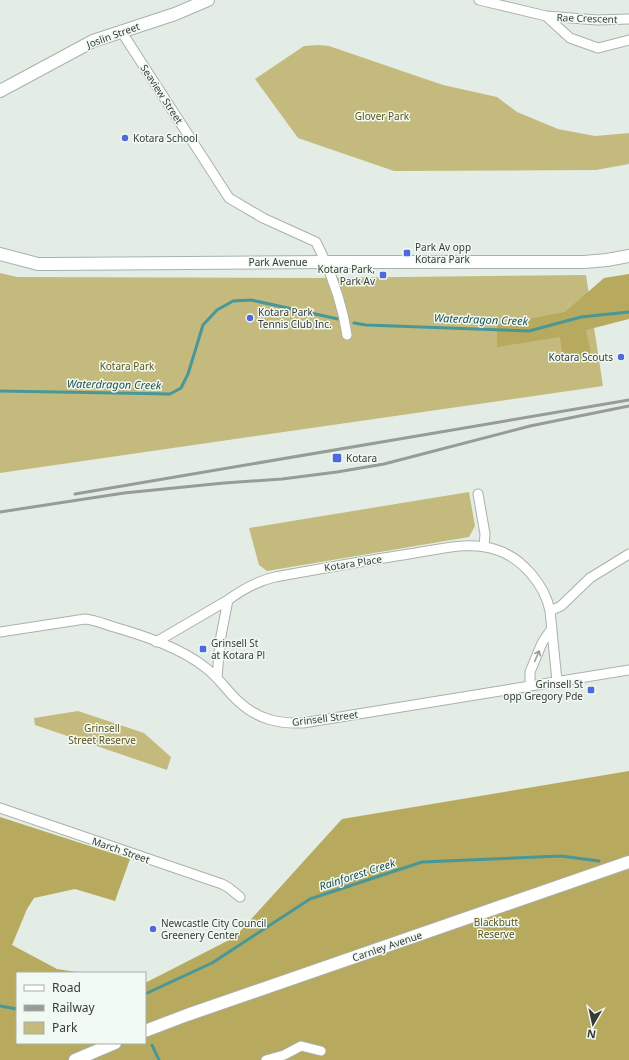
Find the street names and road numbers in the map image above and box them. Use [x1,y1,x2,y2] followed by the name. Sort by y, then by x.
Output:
[556,10,618,26] street label: Rae Crescent
[84,19,142,51] street label: Joslin Street
[138,62,187,127] street label: Seaview Street
[249,255,308,269] street label: Park Avenue
[323,551,383,574] street label: Kotara Place
[291,707,359,729] street label: Grinsell Street
[90,834,152,867] street label: March Street
[350,927,424,965] street label: Carnley Avenue

